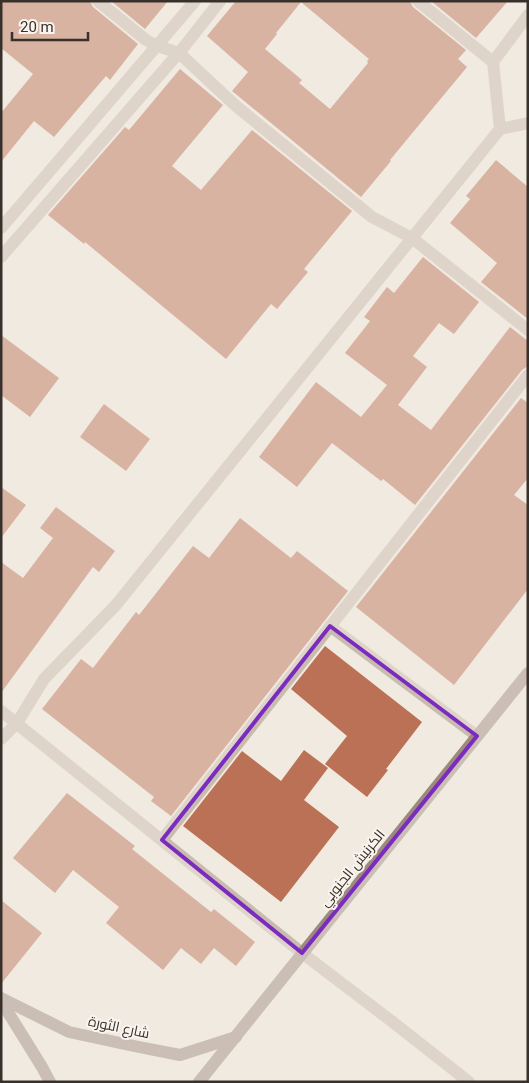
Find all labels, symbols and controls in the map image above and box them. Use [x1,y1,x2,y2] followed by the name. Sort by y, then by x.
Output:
[12,10,89,42] scale bar
[20,18,54,36] text: 20 m
[316,826,391,912] street label: الكرنيش الجنوبي
[87,1013,151,1042] street label: شارع الثورة

